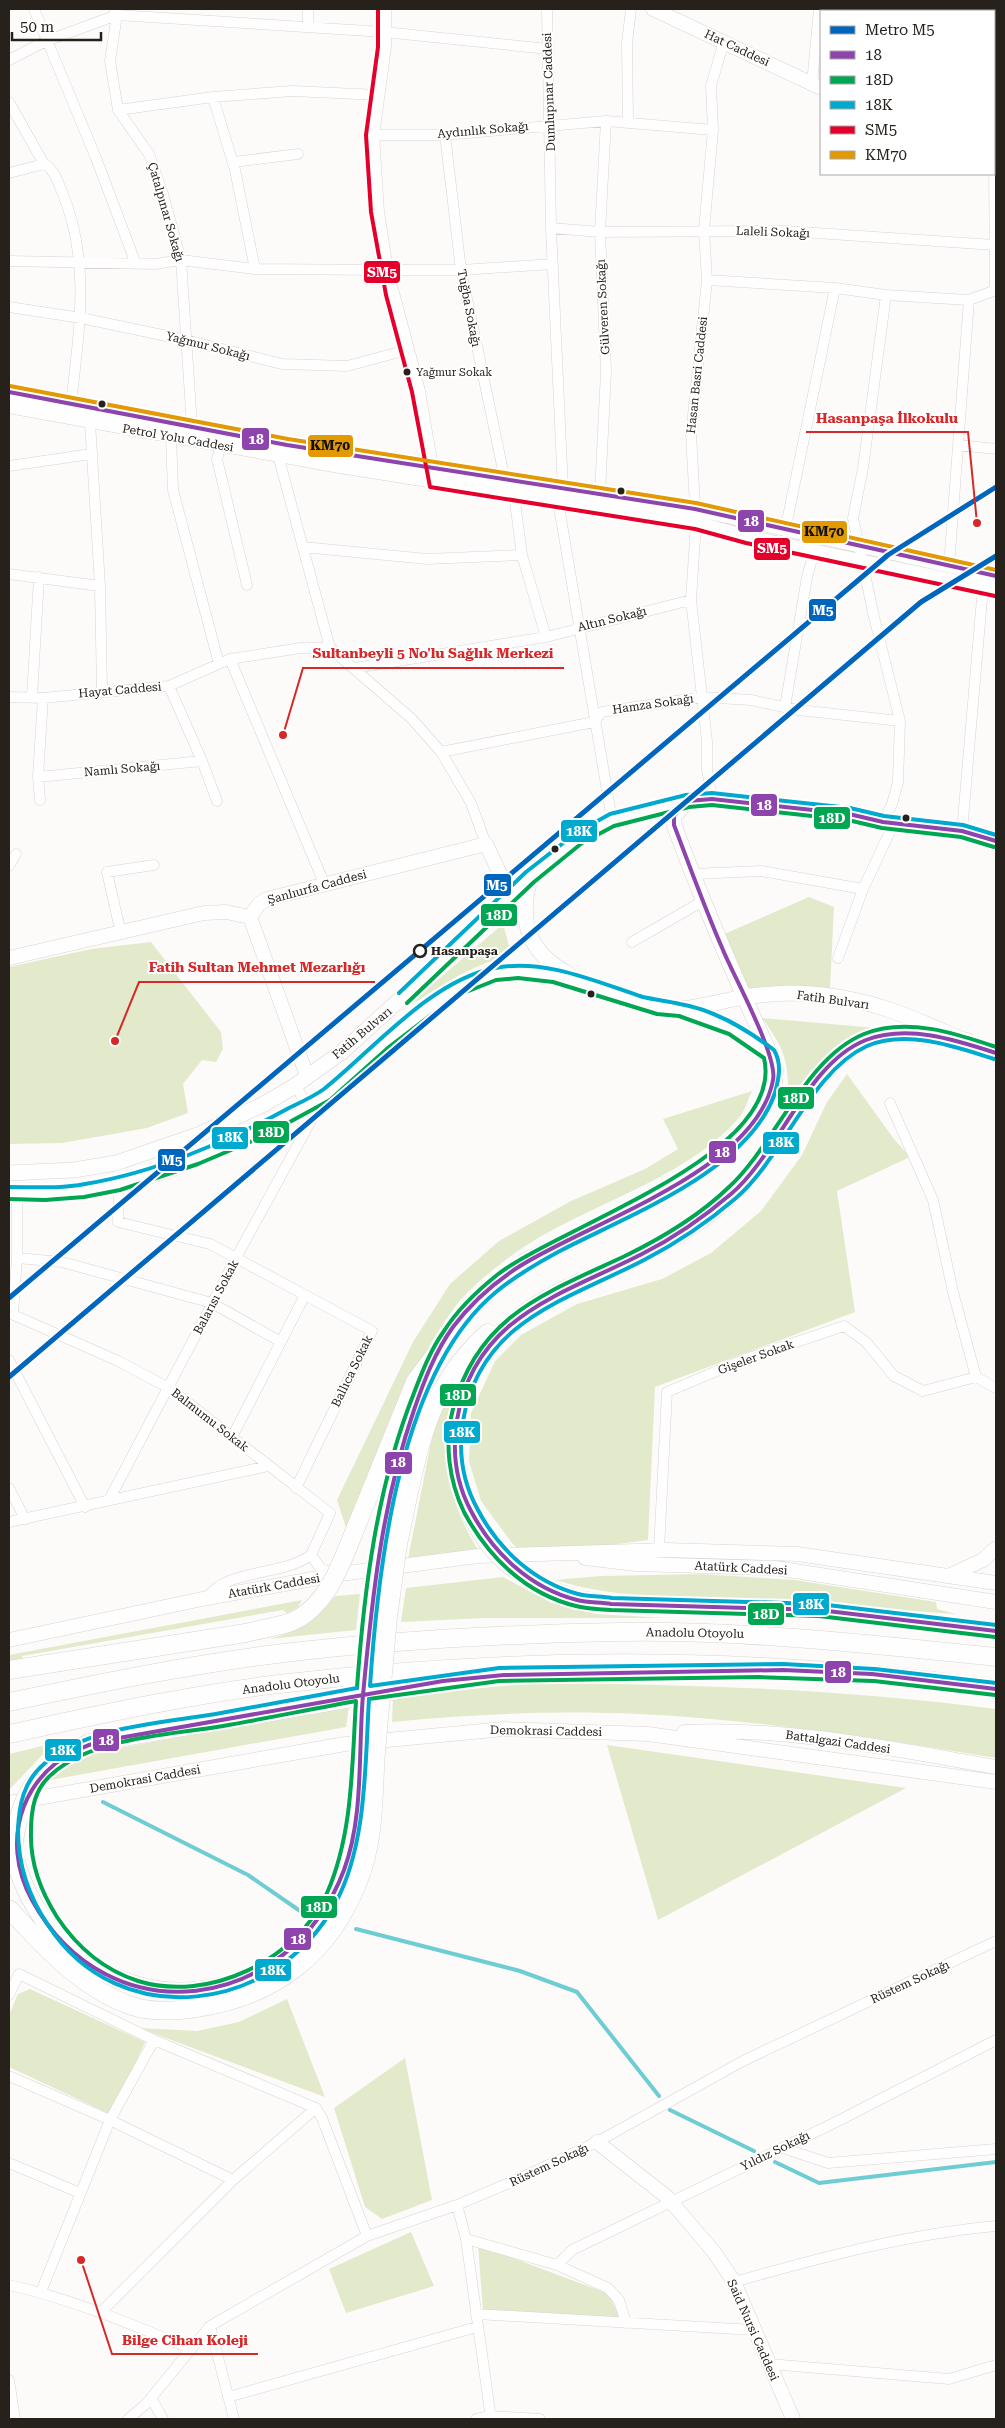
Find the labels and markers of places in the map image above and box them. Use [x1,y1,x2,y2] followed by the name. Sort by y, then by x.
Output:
[416,366,492,379] place label: Yağmur Sokak
[402,367,412,377] marker: Yağmur Sokak
[97,399,107,409] unlabelled marker
[806,403,968,432] callout: Hasanpaşa İlkokulu
[616,486,626,496] unlabelled marker
[303,639,564,668] callout: Sultanbeyli 5 No'lu Sağlık Merkezi
[901,813,911,823] unlabelled marker
[550,844,560,854] unlabelled marker
[413,944,427,958] marker: Hasanpaşa
[431,944,498,958] place label: Hasanpaşa
[139,953,375,982] callout: Fatih Sultan Mehmet Mezarlığı
[586,989,596,999] unlabelled marker
[112,2325,258,2354] callout: Bilge Cihan Koleji

